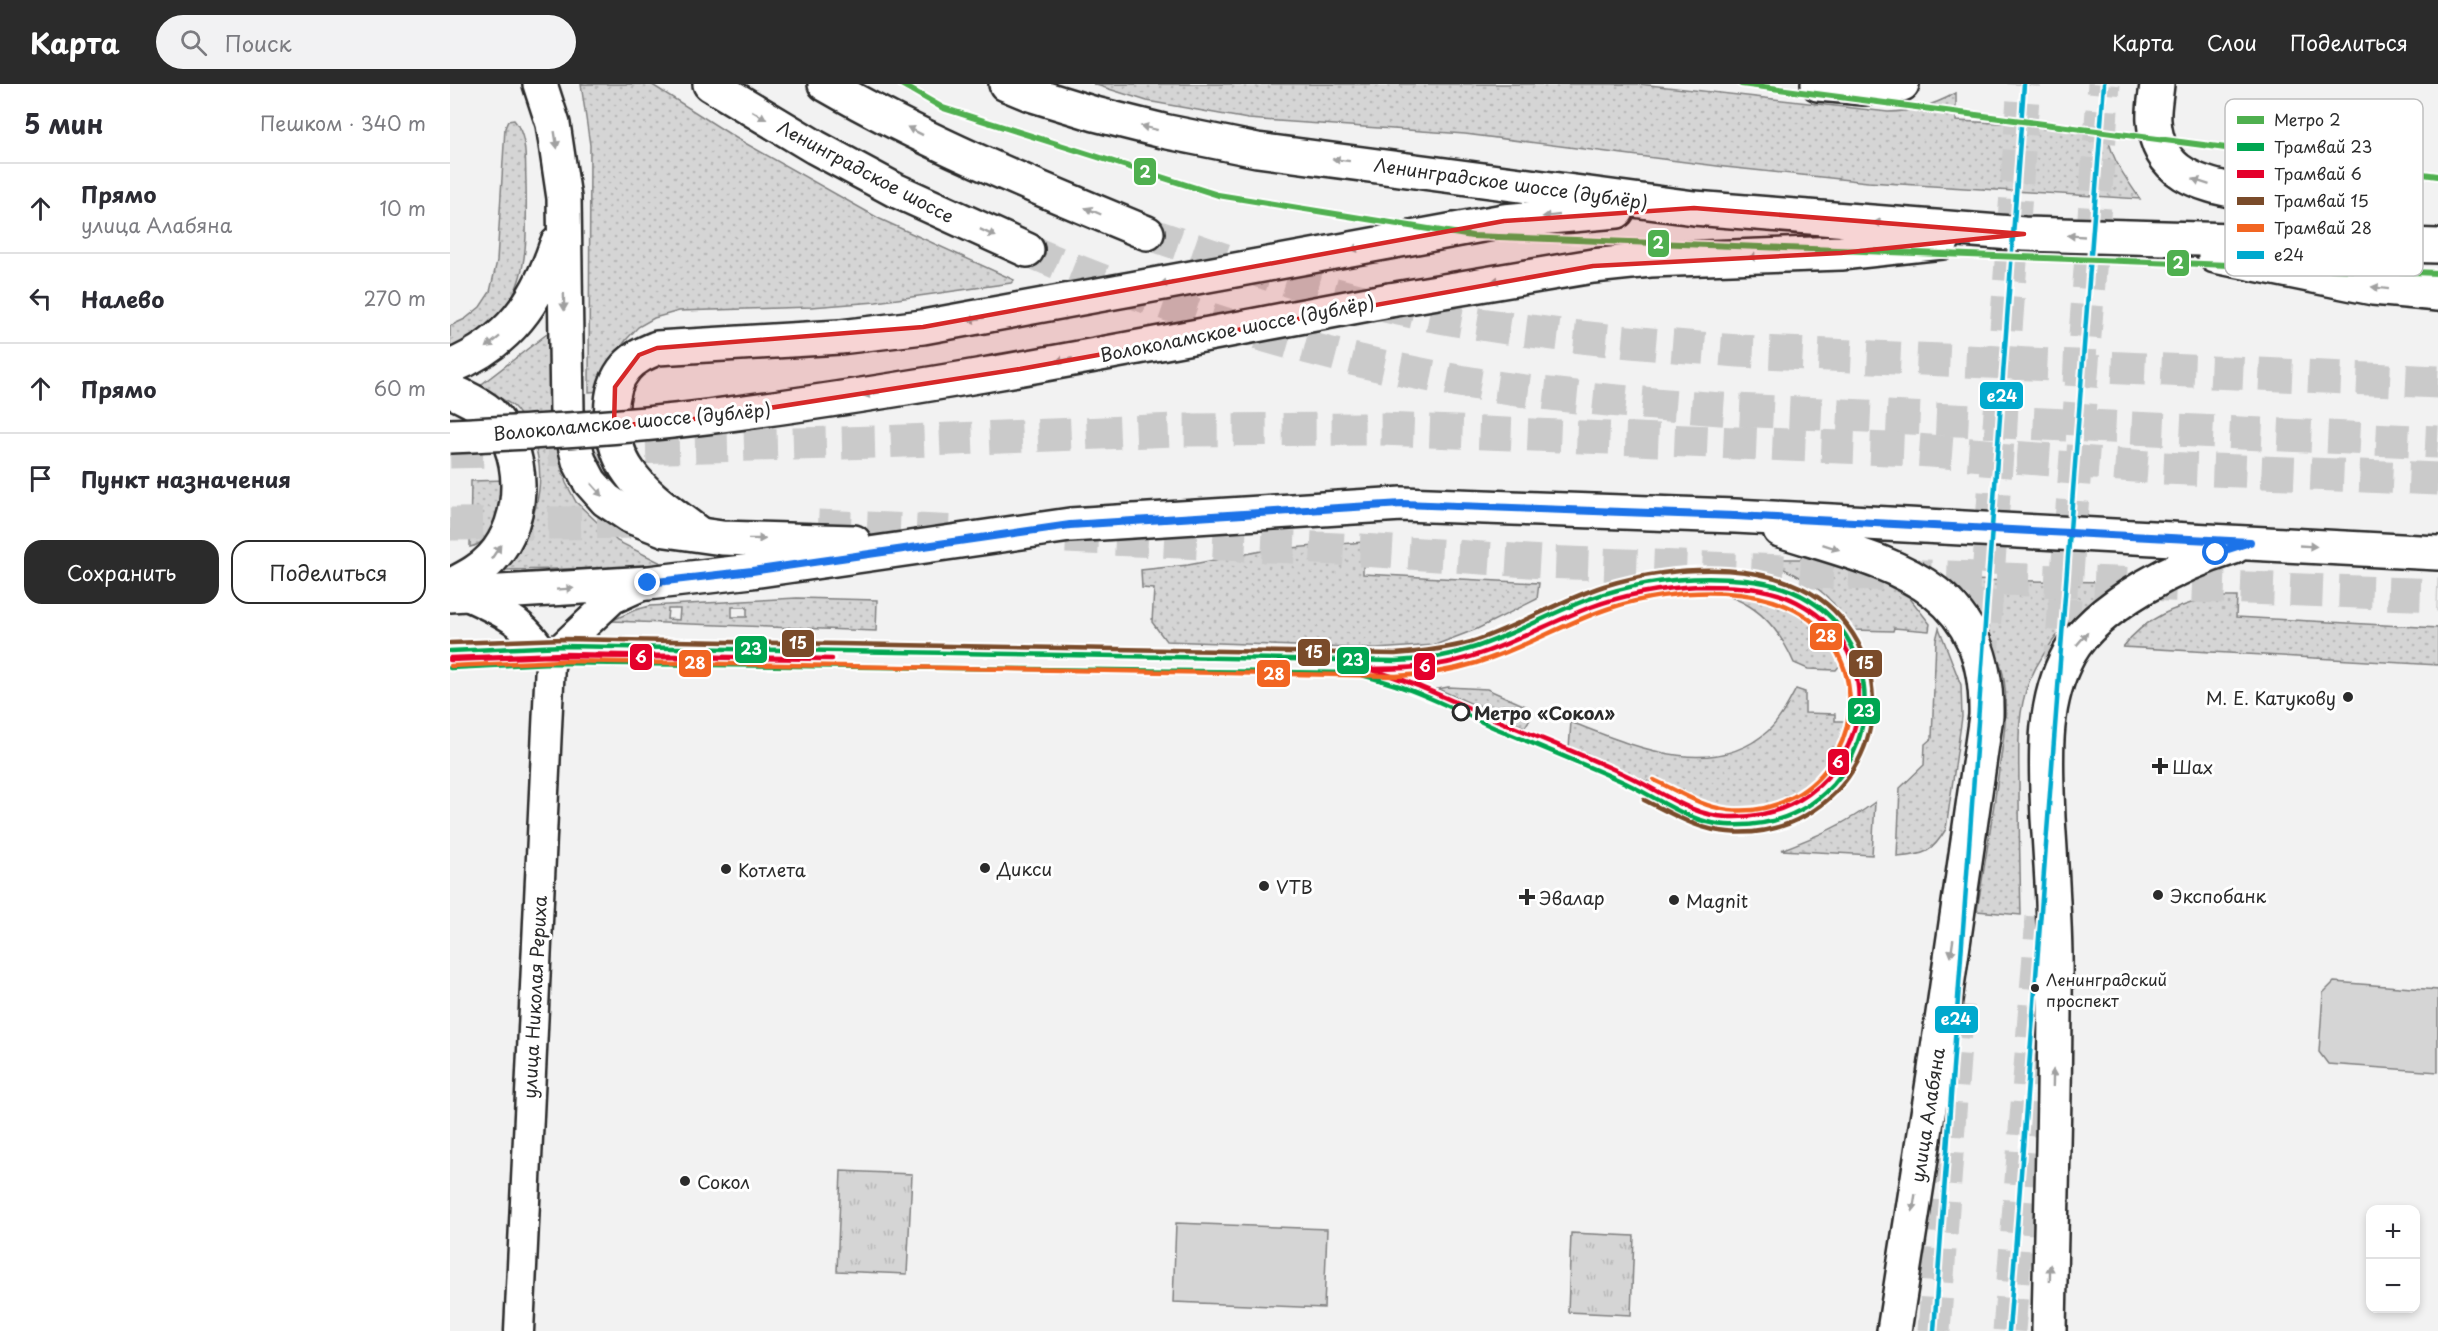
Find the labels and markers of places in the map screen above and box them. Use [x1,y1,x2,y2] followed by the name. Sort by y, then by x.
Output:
[2206,684,2336,711] place label: М. Е. Катукову
[2341,690,2355,704] marker: М. Е. Катукову
[1474,699,1615,726] place label: Метро «Сокол»
[1452,703,1470,721] marker: Метро «Сокол»
[2172,753,2213,780] place label: Шах
[2153,759,2167,773] marker: Шах
[996,855,1052,882] place label: Дикси
[738,856,806,883] place label: Котлета
[978,861,992,875] marker: Дикси
[719,862,733,876] marker: Котлета
[1276,873,1313,900] place label: VTB
[1257,879,1271,893] marker: VTB
[2170,882,2267,909] place label: Экспобанк
[1539,884,1605,911] place label: Эвалар
[1686,887,1748,914] place label: Magnit
[2151,888,2165,902] marker: Экспобанк
[1520,890,1534,904] marker: Эвалар
[1667,893,1681,907] marker: Magnit
[2046,967,2167,1012] place label: Ленинградский проспект
[2029,982,2041,994] marker: Ленинградский проспект
[697,1168,750,1195] place label: Сокол
[678,1174,692,1188] marker: Сокол

